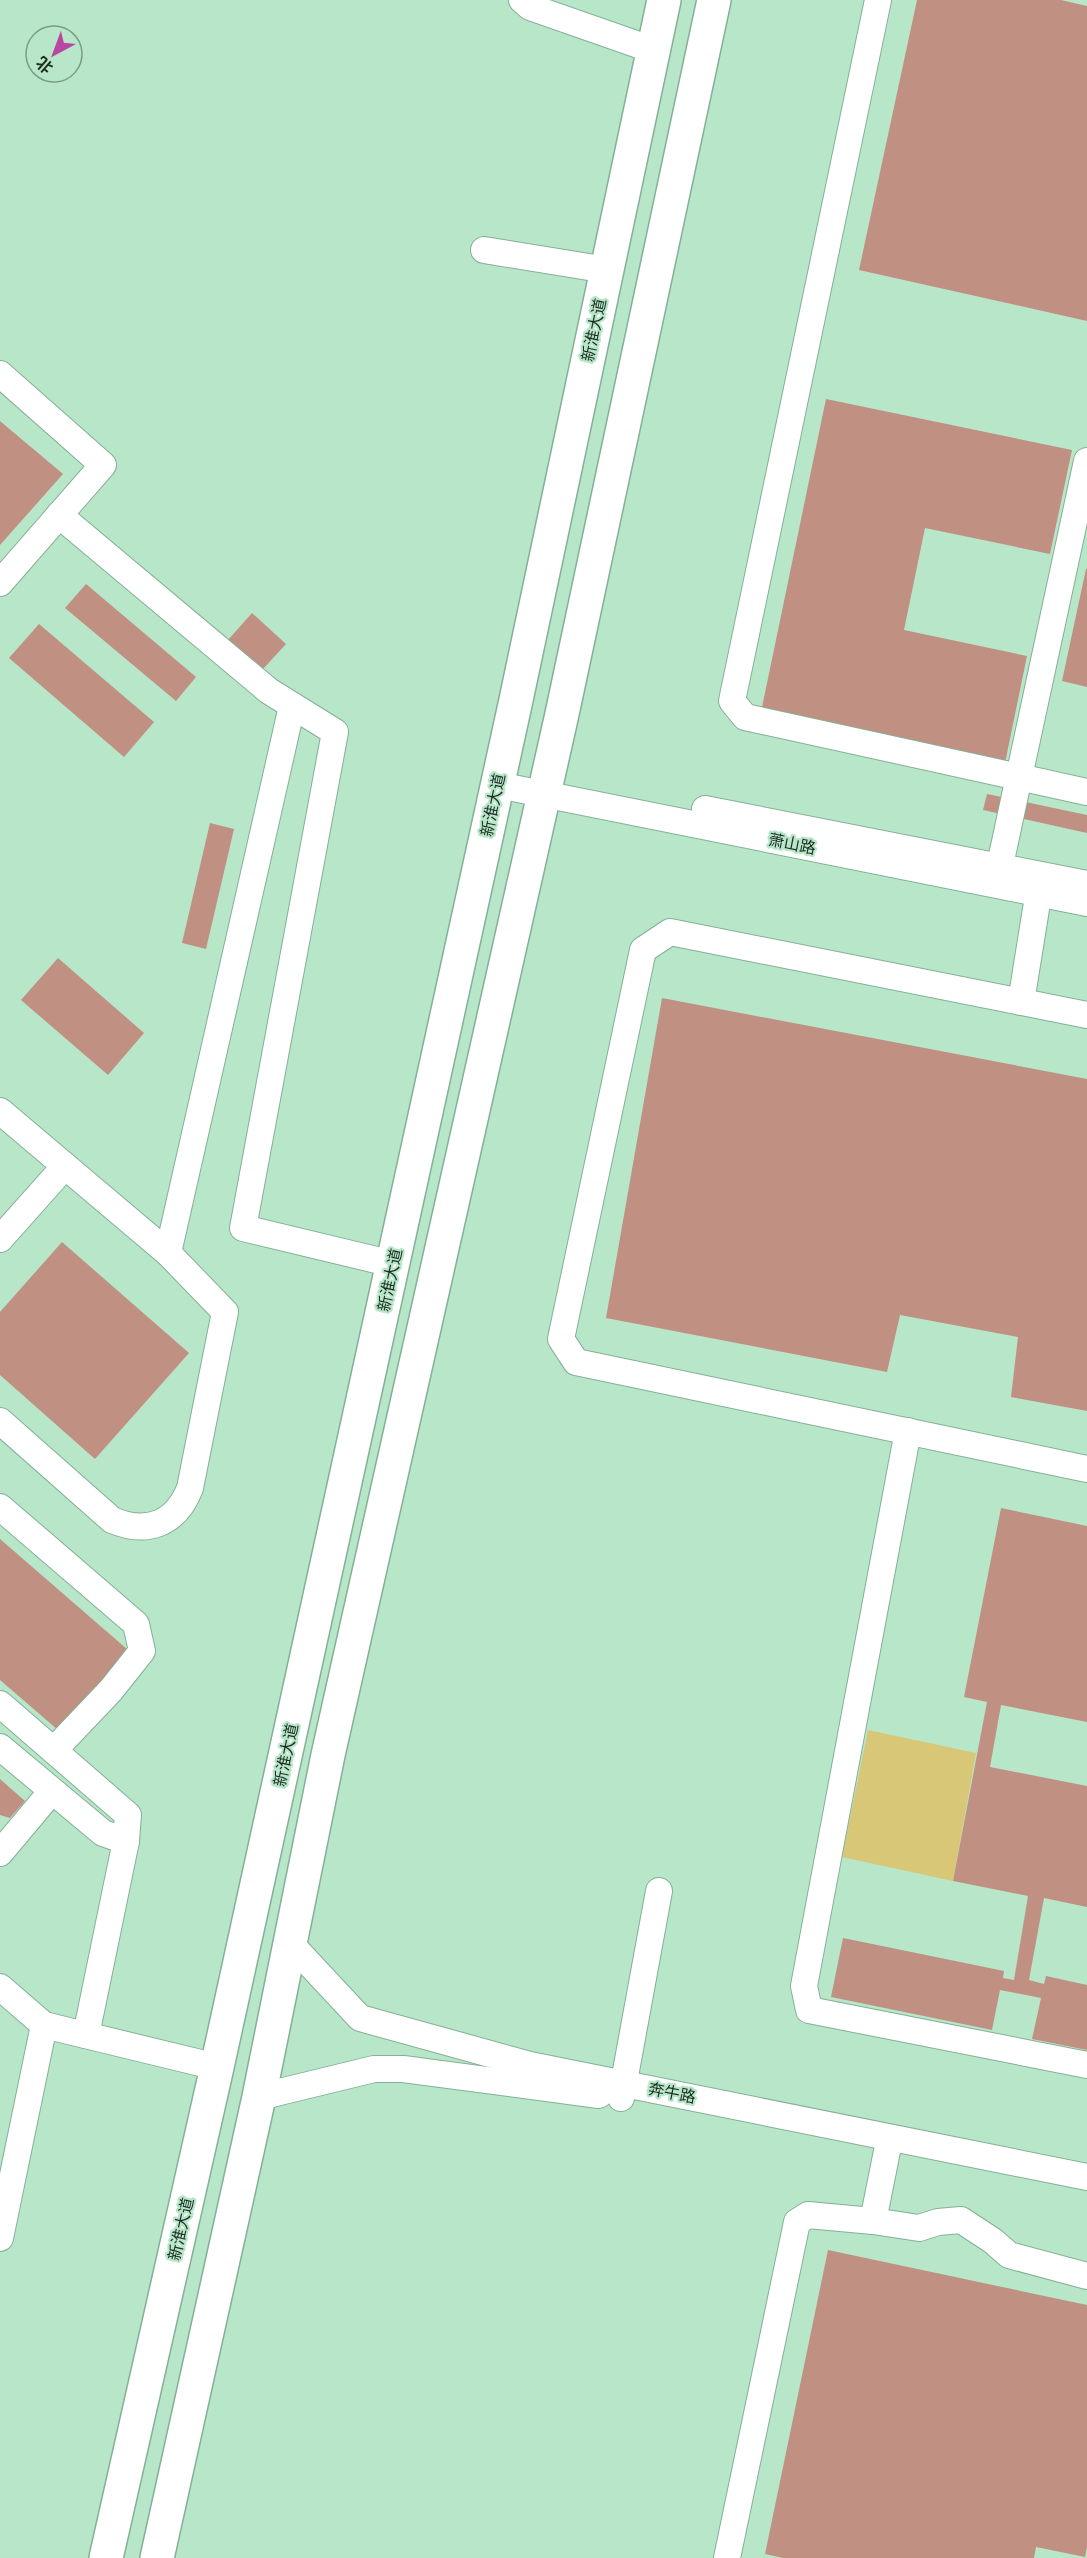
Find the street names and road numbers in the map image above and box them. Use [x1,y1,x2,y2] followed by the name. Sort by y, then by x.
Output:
[578,297,610,363] street label: 新淮大道
[477,772,509,838] street label: 新淮大道
[767,830,817,858] street label: 萧山路
[374,1247,406,1313] street label: 新淮大道
[270,1722,302,1788] street label: 新淮大道
[647,2079,697,2107] street label: 奔牛路
[165,2196,197,2262] street label: 新淮大道

